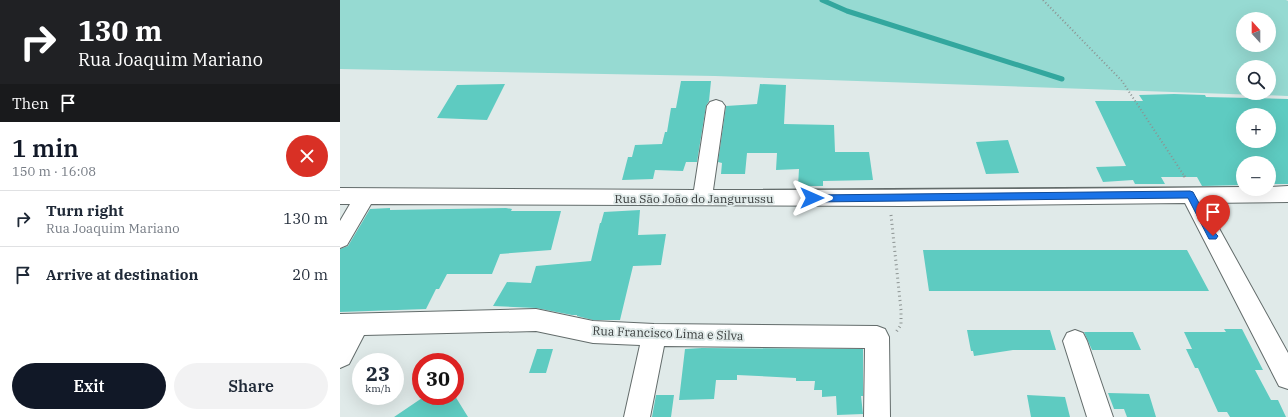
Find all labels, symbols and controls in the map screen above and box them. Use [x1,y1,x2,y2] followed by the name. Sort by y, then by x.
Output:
[78,12,162,49] text: 130 m
[1236,12,1276,52] north arrow
[1236,12,1276,196] map controls
[12,16,64,68] icon: right
[78,48,263,71] text: Rua Joaquim Mariano
[1236,60,1276,100] button: search
[57,92,79,114] icon: arrive
[12,94,49,113] text: Then
[1236,108,1276,148] button: +
[12,132,79,164] text: 1 min
[286,135,328,177] button: close
[1236,156,1276,196] button: −
[12,163,96,180] text: 150 m · 16:08
[791,177,833,219] position arrow
[615,191,774,206] street label: Rua São João do Jangurussu
[1196,195,1230,236] pin
[46,201,124,220] text: Turn right
[1202,201,1224,223] icon: arrive
[12,208,34,230] icon: right
[283,209,328,228] text: 130 m
[46,220,180,237] text: Rua Joaquim Mariano
[12,264,34,286] icon: arrive
[46,265,198,284] text: Arrive at destination
[292,265,328,284] text: 20 m
[592,323,744,343] street label: Rua Francisco Lima e Silva
[412,353,464,405] speed limit sign: 30
[366,360,390,387] text: 23
[12,363,166,409] button: Exit
[174,363,328,409] button: Share
[365,382,391,395] text: km/h

